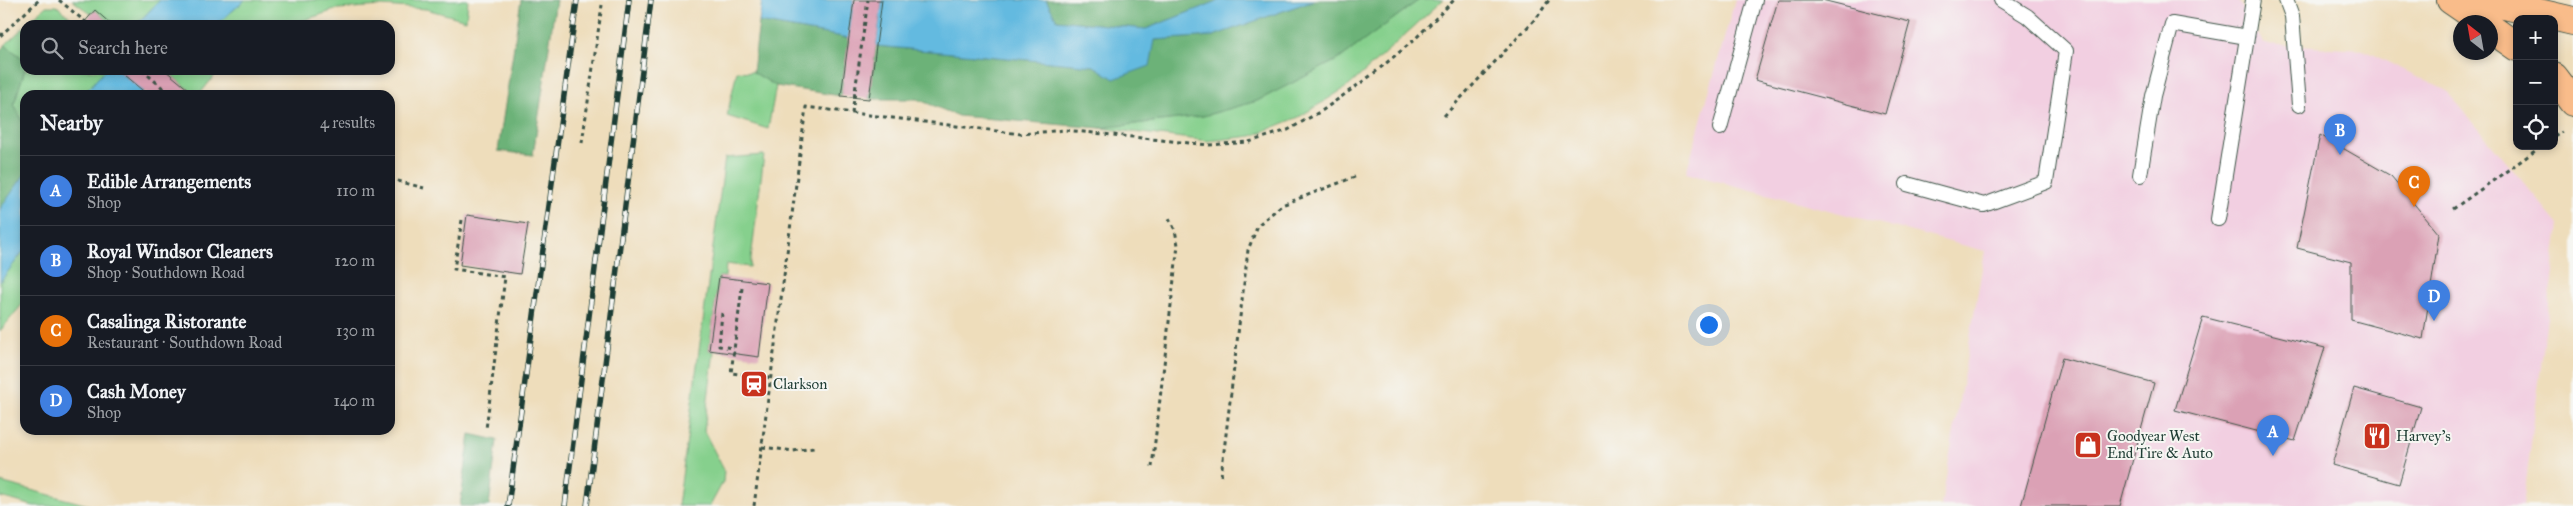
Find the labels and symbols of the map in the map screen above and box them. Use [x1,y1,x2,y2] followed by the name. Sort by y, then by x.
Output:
[2453,15,2498,60] north arrow
[2324,114,2356,155] pin: B
[2398,166,2430,207] pin: C
[2418,280,2450,321] pin: D
[1696,312,1722,338] your location
[739,369,769,399] station icon: Clarkson
[773,375,827,393] place label: Clarkson
[2257,415,2289,456] pin: A
[2362,421,2392,451] restaurant icon: Harvey's
[2107,427,2213,462] place label: Goodyear West End Tire & Auto
[2396,427,2451,445] place label: Harvey's
[2073,430,2103,460] shop icon: Goodyear West End Tire & Auto

